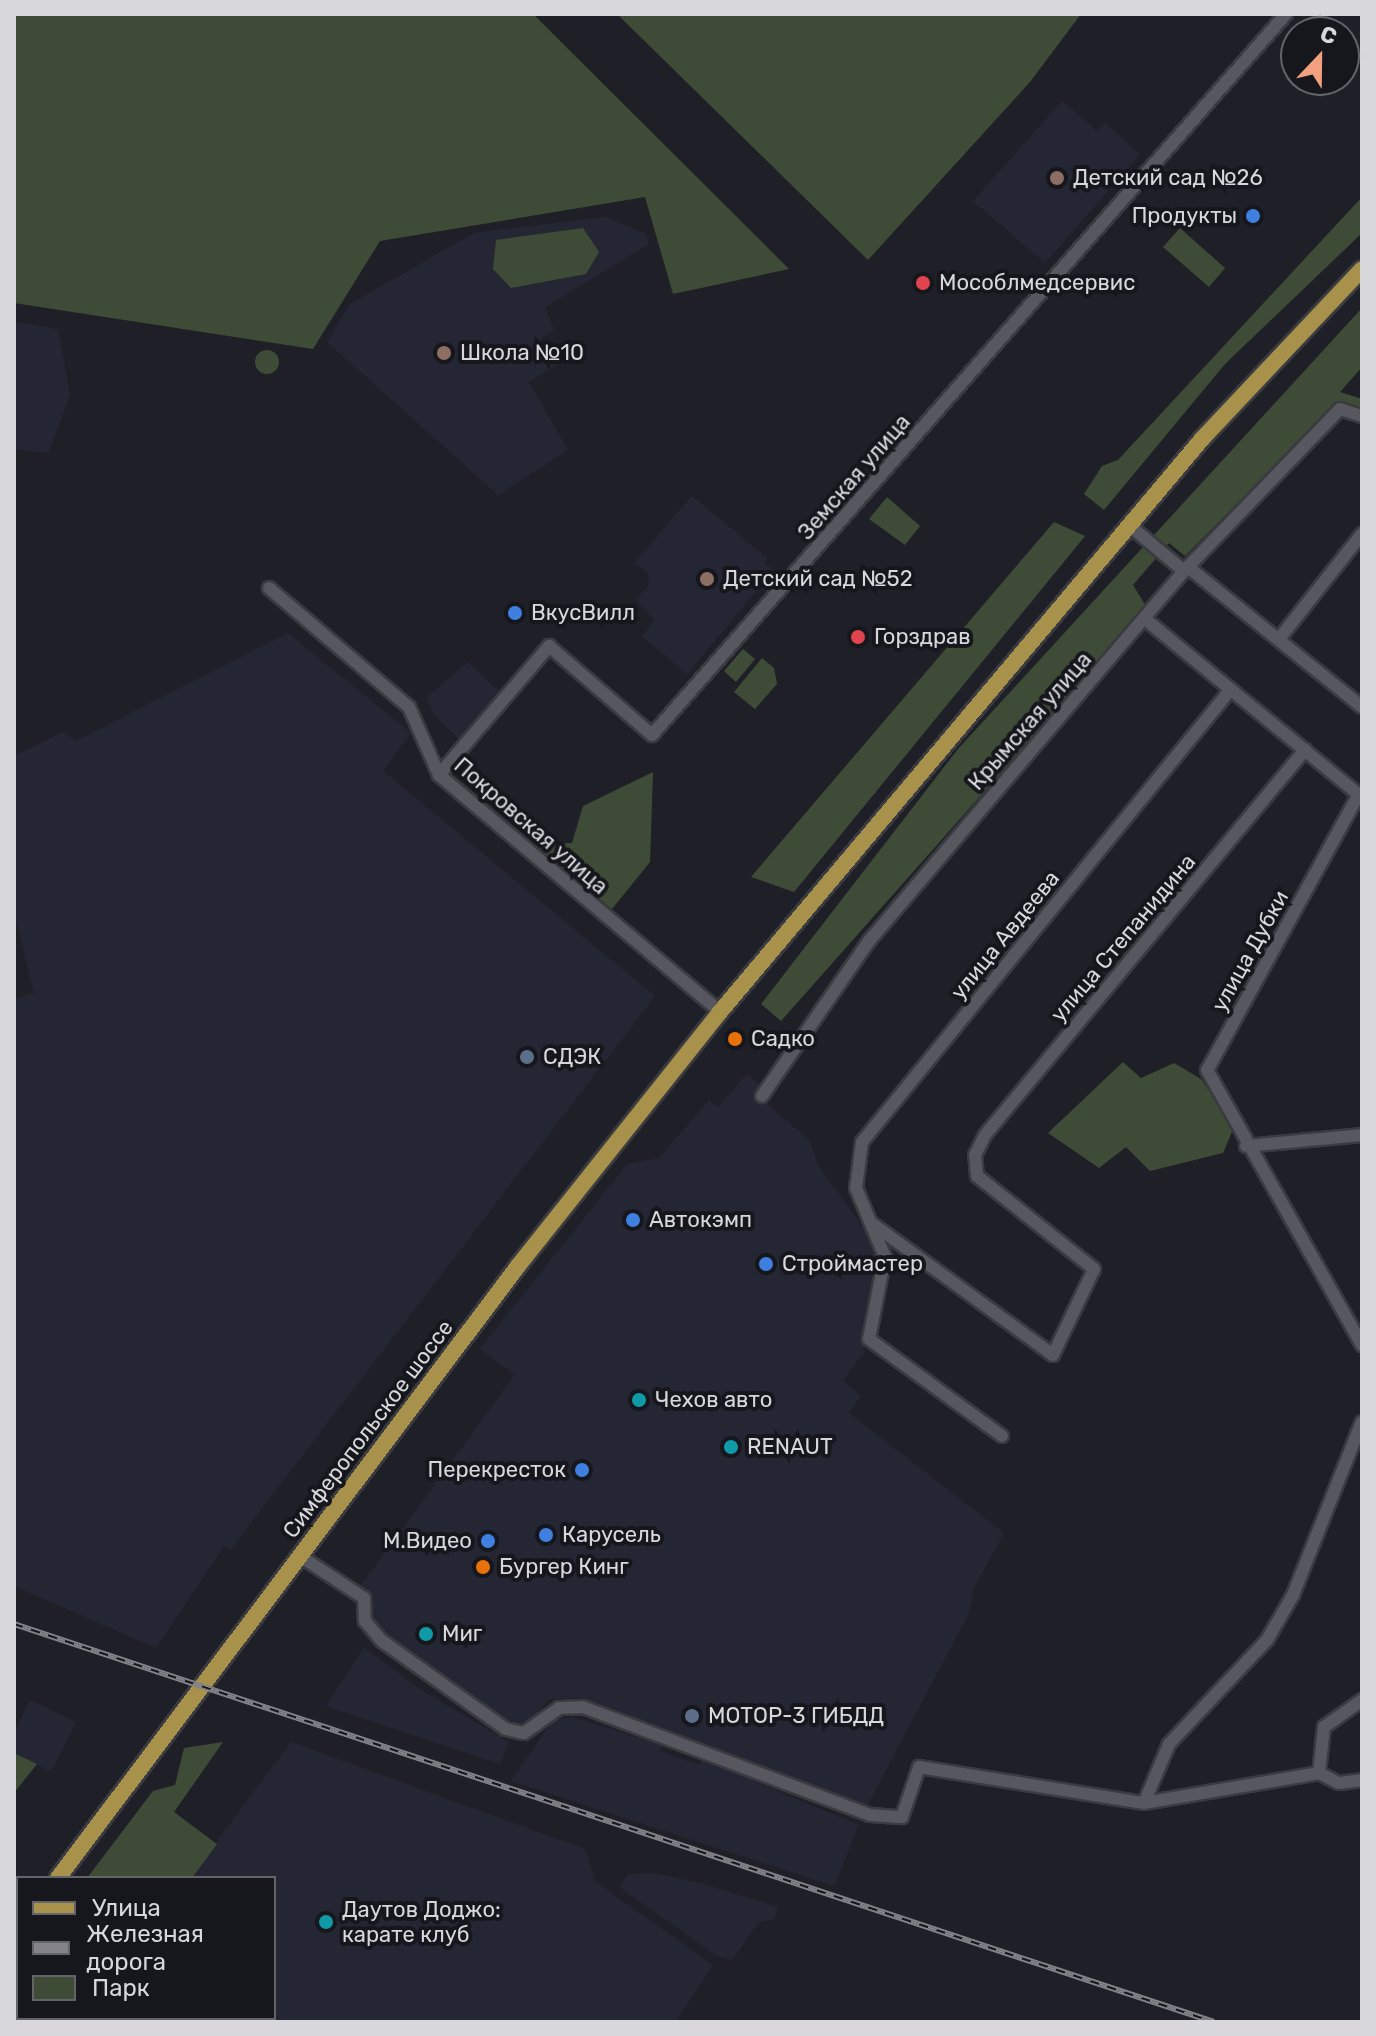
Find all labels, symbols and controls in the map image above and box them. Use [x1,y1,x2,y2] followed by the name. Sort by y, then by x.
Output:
[1280,16,1360,96] north arrow
[1316,20,1341,51] text: С
[1073,165,1263,191] place label: Детский сад №26
[1048,169,1066,187] marker: Детский сад №26
[1132,203,1237,229] place label: Продукты
[1244,207,1262,225] marker: Продукты
[939,270,1135,296] place label: Мособлмедсервис
[914,274,932,292] marker: Мособлмедсервис
[460,340,584,366] place label: Школа №10
[435,344,453,362] marker: Школа №10
[792,409,916,545] street label: Земская улица
[723,566,913,592] place label: Детский сад №52
[698,570,716,588] marker: Детский сад №52
[531,600,635,626] place label: ВкусВилл
[506,604,524,622] marker: ВкусВилл
[874,624,971,650] place label: Горздрав
[849,628,867,646] marker: Горздрав
[963,646,1097,796] street label: Крымская улица
[449,752,613,900] street label: Покровская улица
[1045,849,1201,1027] street label: улица Степанидина
[945,865,1065,1005] street label: улица Авдеева
[1206,886,1294,1016] street label: улица Дубки
[751,1026,815,1052] place label: Садко
[726,1030,744,1048] marker: Садко
[543,1044,601,1070] place label: СДЭК
[518,1048,536,1066] marker: СДЭК
[649,1207,752,1233] place label: Автокэмп
[624,1211,642,1229] marker: Автокэмп
[782,1251,923,1277] place label: Строймастер
[757,1255,775,1273] marker: Строймастер
[277,1315,459,1543] street label: Симферопольское шоссе
[655,1387,772,1413] place label: Чехов авто
[630,1391,648,1409] marker: Чехов авто
[747,1434,833,1460] place label: RENAUT
[722,1438,740,1456] marker: RENAUT
[427,1457,566,1483] place label: Перекресток
[573,1461,591,1479] marker: Перекресток
[562,1522,661,1548] place label: Карусель
[537,1526,555,1544] marker: Карусель
[383,1528,472,1554] place label: М.Видео
[479,1532,497,1550] marker: М.Видео
[499,1554,629,1580] place label: Бургер Кинг
[474,1558,492,1576] marker: Бургер Кинг
[442,1621,482,1647] place label: Миг
[417,1625,435,1643] marker: Миг
[708,1703,884,1729] place label: МОТОР-3 ГИБДД
[683,1707,701,1725] marker: МОТОР-3 ГИБДД
[16,1876,276,2020] legend
[92,1894,161,1922] text: Улица
[342,1896,501,1948] place label: Даутов Доджо: карате клуб
[317,1913,335,1931] marker: Даутов Доджо: карате клуб
[86,1920,204,1976] text: Железная дорога
[92,1974,150,2002] text: Парк

